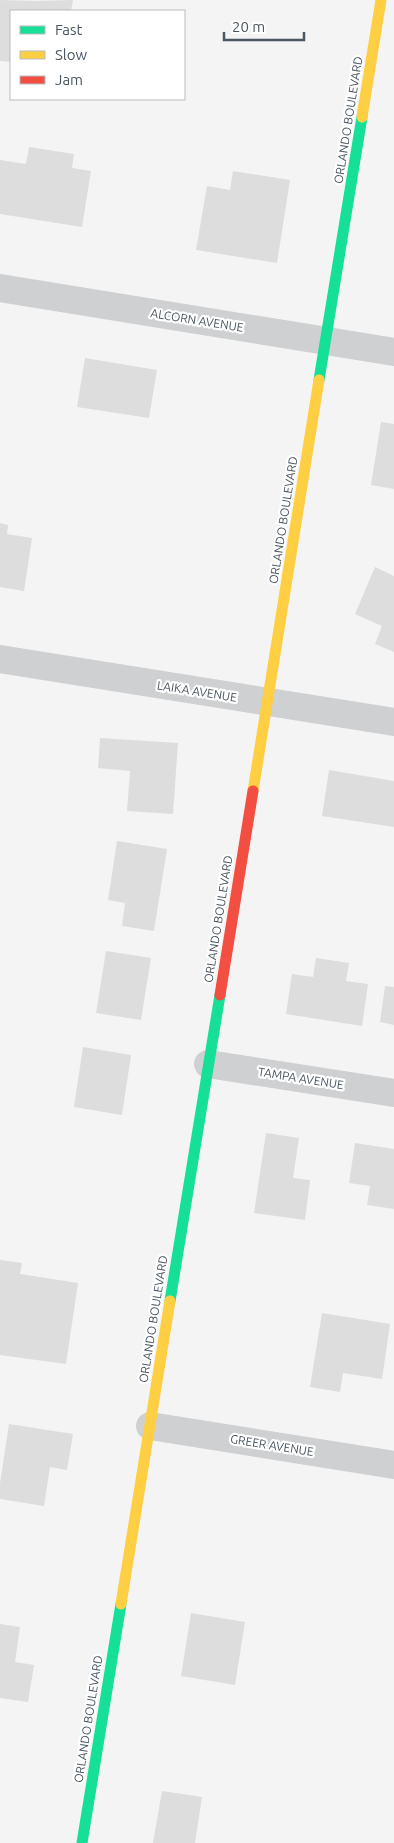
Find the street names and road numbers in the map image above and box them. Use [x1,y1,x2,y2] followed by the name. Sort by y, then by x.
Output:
[331,55,365,185] street label: ORLANDO BOULEVARD
[150,306,245,334] street label: ALCORN AVENUE
[266,455,300,585] street label: ORLANDO BOULEVARD
[156,678,238,704] street label: LAIKA AVENUE
[201,854,235,984] street label: ORLANDO BOULEVARD
[257,1065,345,1091] street label: TAMPA AVENUE
[136,1254,170,1384] street label: ORLANDO BOULEVARD
[229,1432,315,1458] street label: GREER AVENUE
[71,1654,105,1784] street label: ORLANDO BOULEVARD

